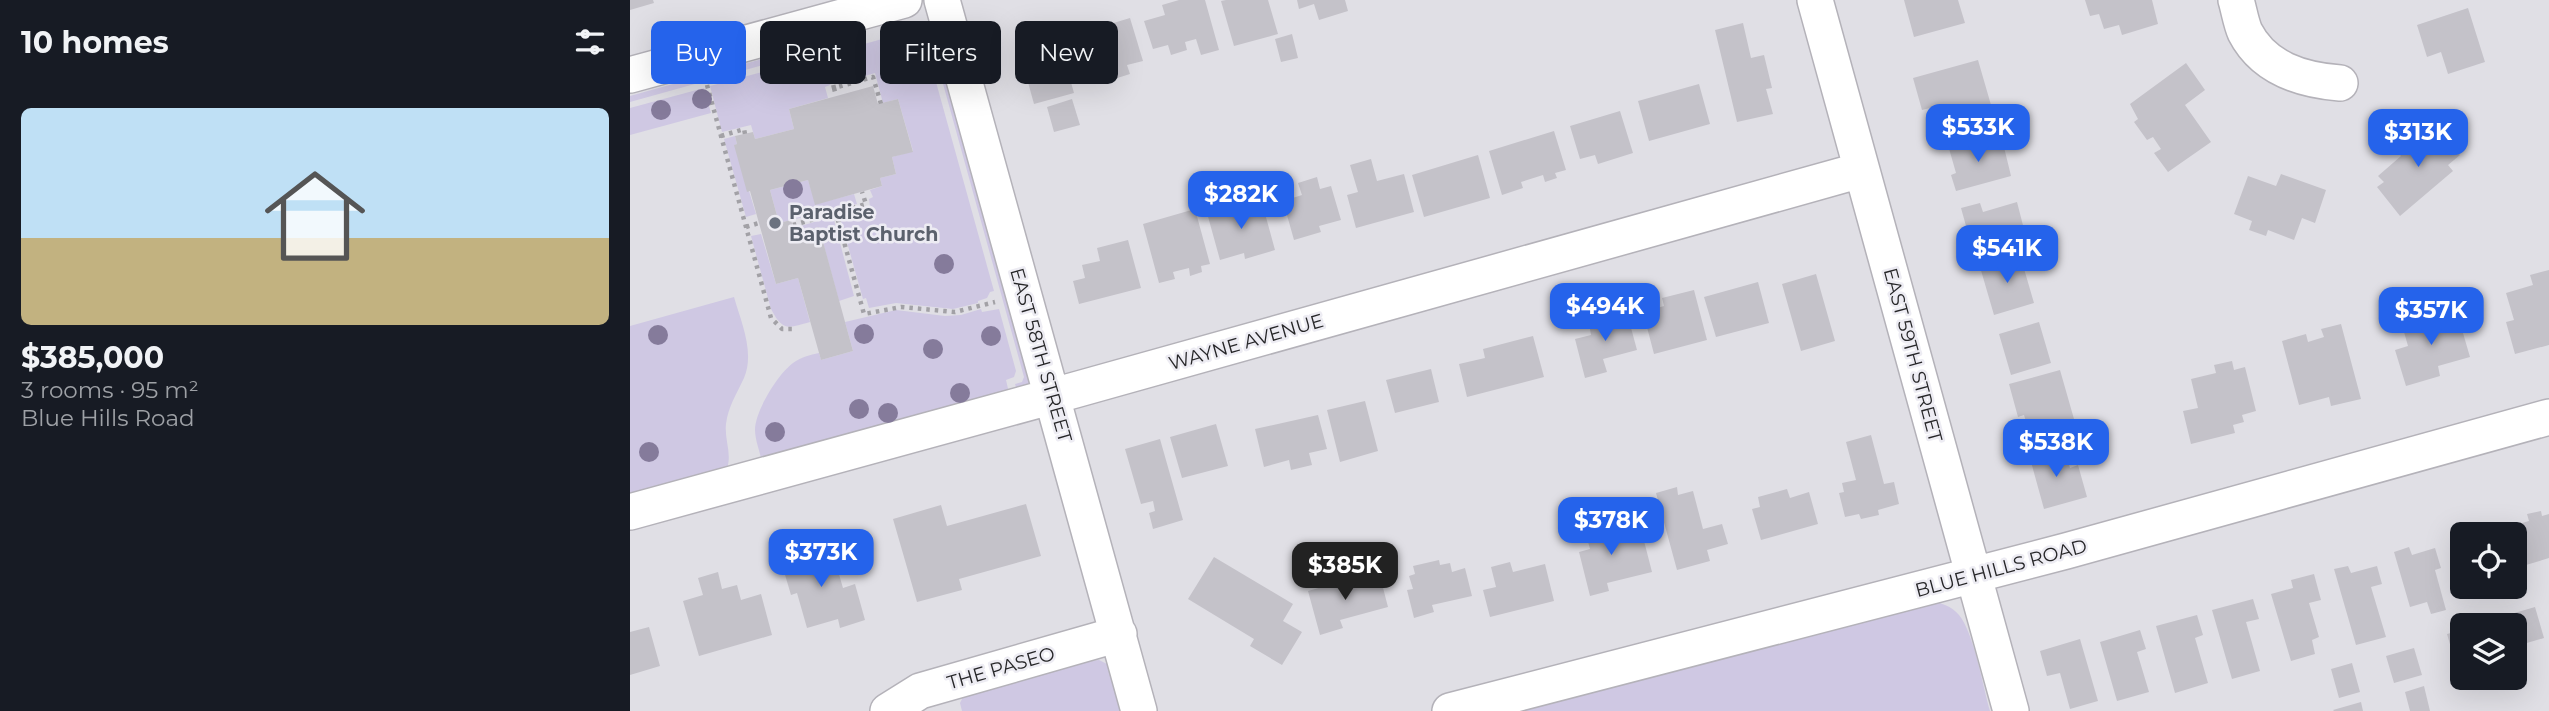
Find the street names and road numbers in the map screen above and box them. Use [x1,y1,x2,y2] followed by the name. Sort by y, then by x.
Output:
[1005,265,1077,445] street label: EAST 58TH STREET
[1879,265,1947,445] street label: EAST 59TH STREET
[1166,309,1326,375] street label: WAYNE AVENUE
[1913,534,2089,602] street label: BLUE HILLS ROAD
[945,642,1057,694] street label: THE PASEO

